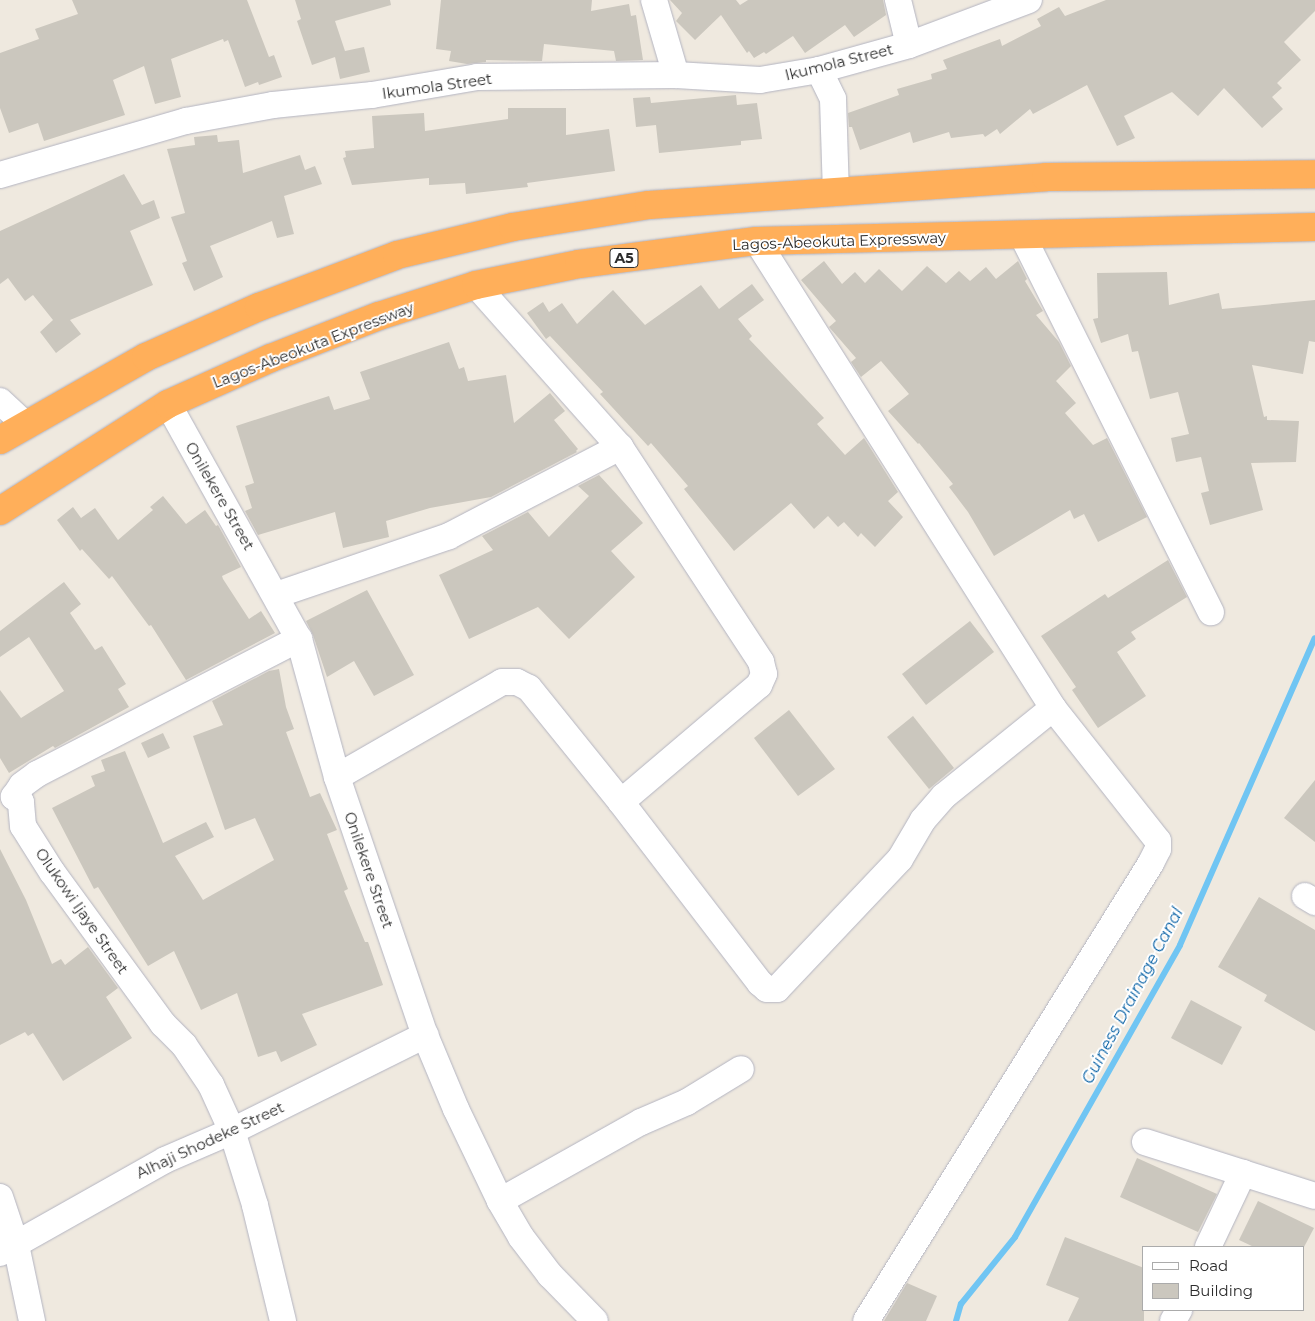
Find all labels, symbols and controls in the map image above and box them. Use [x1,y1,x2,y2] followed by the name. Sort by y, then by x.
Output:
[783,40,895,84] street label: Ikumola Street
[381,69,493,103] street label: Ikumola Street
[732,228,946,254] street label: Lagos-Abeokuta Expressway
[609,247,639,270] road number: A5
[210,298,416,392] street label: Lagos-Abeokuta Expressway
[182,439,258,553] street label: Onilekere Street
[341,810,397,930] street label: Onilekere Street
[32,845,132,977] street label: Olukowi Ijaye Street
[1078,905,1188,1087] water label: Guiness Drainage Canal
[133,1098,287,1182] street label: Alhaji Shodeke Street
[1142,1246,1305,1311] legend
[1189,1256,1228,1275] text: Road
[1189,1281,1253,1300] text: Building

